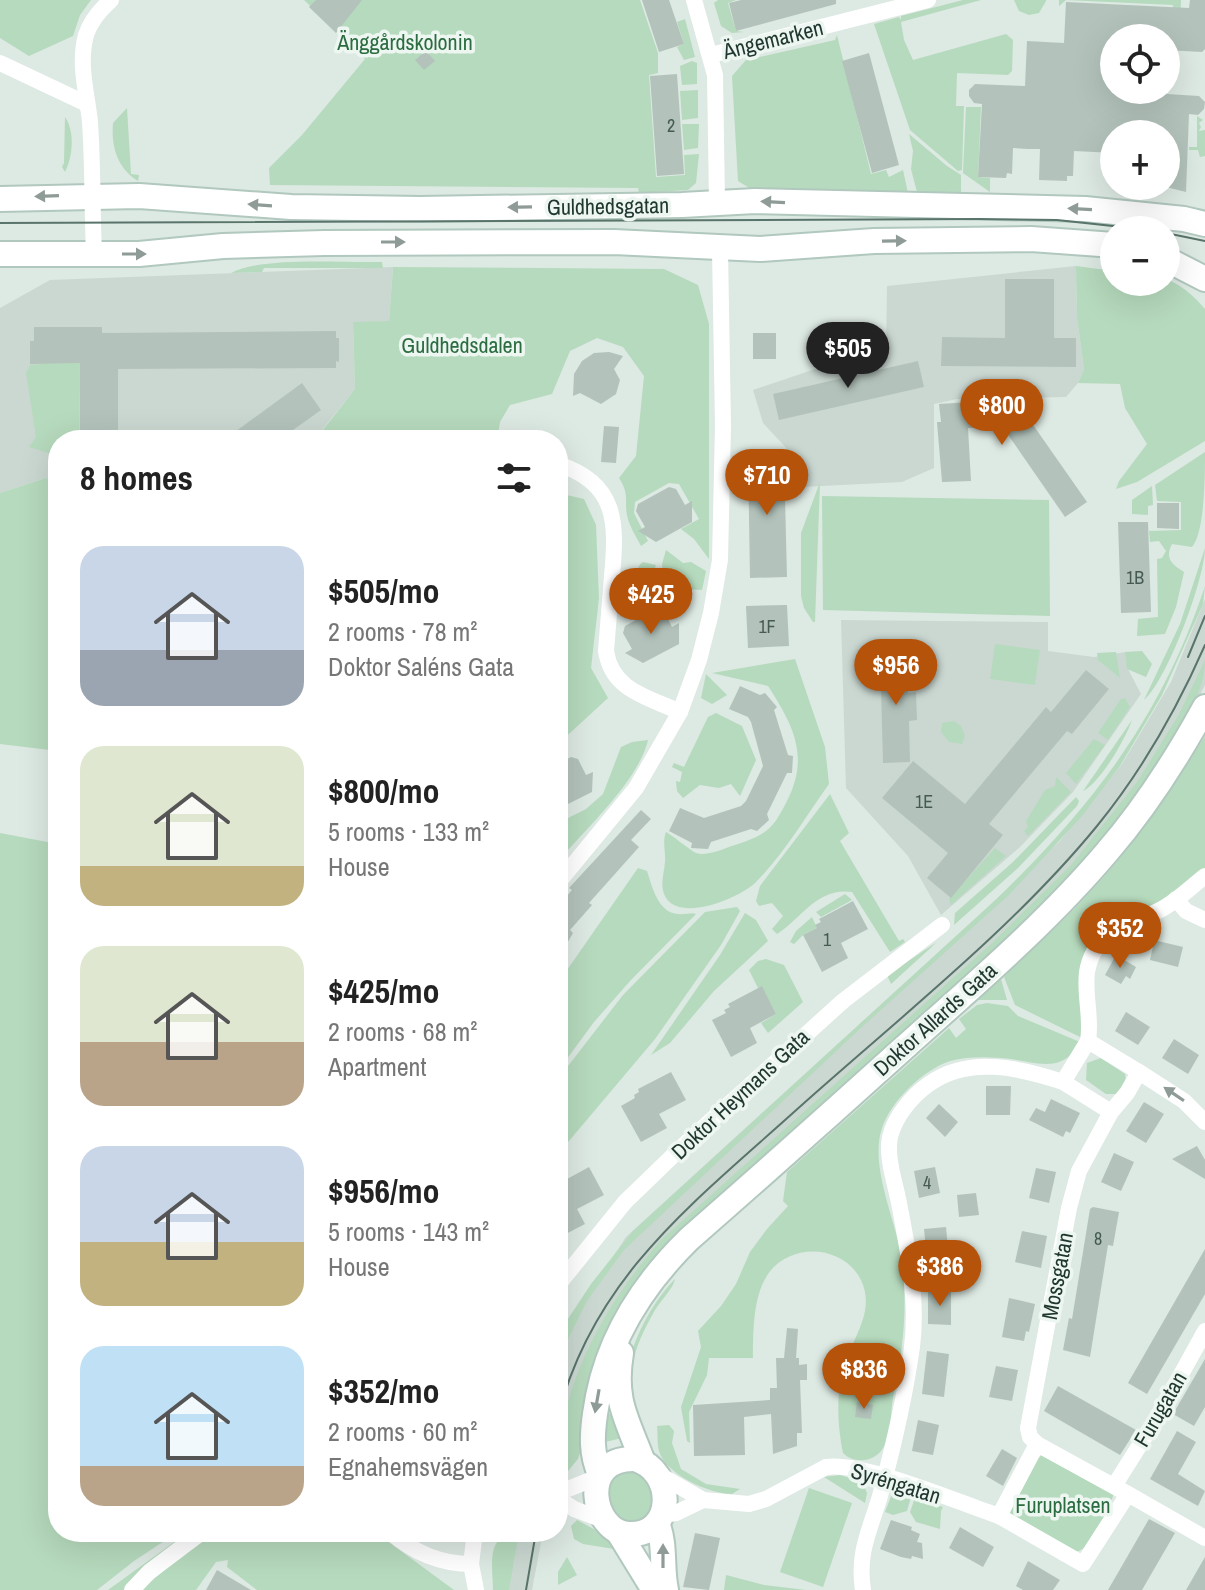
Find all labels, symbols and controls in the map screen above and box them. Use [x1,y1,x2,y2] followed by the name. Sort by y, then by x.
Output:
[719,12,826,66] street label: Ängemarken
[1100,24,1180,296] map controls
[1100,24,1180,104] button: locate
[336,27,473,57] park label: Änggårdskolonin
[667,113,675,138] house number: 2
[1100,120,1180,200] button: +
[34,190,59,203] one-way arrow
[547,190,669,222] street label: Guldhedsgatan
[760,195,786,208] one-way arrow
[247,198,272,211] one-way arrow
[507,201,532,213] one-way arrow
[1067,203,1092,216] one-way arrow
[1100,216,1180,296] button: −
[882,235,907,247] one-way arrow
[381,236,406,248] one-way arrow
[122,247,147,260] one-way arrow
[801,322,895,390] pin: $505
[401,330,523,360] park label: Guldhedsdalen
[824,330,872,365] text: $505
[955,379,1049,447] pin: $800
[978,387,1026,422] text: $800
[720,449,814,517] pin: $710
[80,455,193,501] text: 8 homes
[492,456,536,500] icon: filters
[743,457,791,492] text: $710
[1126,565,1144,590] house number: 1B
[328,568,440,614] text: $505/mo
[604,568,698,636] pin: $425
[627,576,675,611] text: $425
[144,578,240,674] icon: home
[328,614,477,649] text: 2 rooms · 78 m²
[758,614,776,639] house number: 1F
[849,639,943,707] pin: $956
[872,647,920,682] text: $956
[328,649,514,684] text: Doktor Saléns Gata
[328,768,440,814] text: $800/mo
[144,778,240,874] icon: home
[915,789,933,814] house number: 1E
[328,814,489,849] text: 5 rooms · 133 m²
[328,849,390,884] text: House
[1073,902,1167,970] pin: $352
[1096,910,1144,945] text: $352
[823,927,832,952] house number: 1
[867,956,1003,1082] street label: Doktor Allards Gata
[328,968,440,1014] text: $425/mo
[144,978,240,1074] icon: home
[328,1014,477,1049] text: 2 rooms · 68 m²
[665,1022,815,1166] street label: Doktor Heymans Gata
[328,1049,426,1084] text: Apartment
[1164,1087,1185,1102] one-way arrow
[328,1168,440,1214] text: $956/mo
[923,1170,931,1195] house number: 4
[144,1178,240,1274] icon: home
[328,1214,489,1249] text: 5 rooms · 143 m²
[1094,1226,1102,1251] house number: 8
[1034,1230,1080,1322] street label: Mossgatan
[893,1240,987,1308] pin: $386
[916,1248,964,1283] text: $386
[328,1249,390,1284] text: House
[817,1343,911,1411] pin: $836
[840,1351,888,1386] text: $836
[1126,1366,1194,1452] street label: Furugatan
[328,1368,440,1414] text: $352/mo
[144,1378,240,1474] icon: home
[590,1389,603,1414] one-way arrow
[328,1414,477,1449] text: 2 rooms · 60 m²
[328,1449,488,1484] text: Egnahemsvägen
[847,1455,945,1511] street label: Syréngatan
[1015,1490,1111,1520] park label: Furuplatsen
[657,1543,669,1568] one-way arrow

